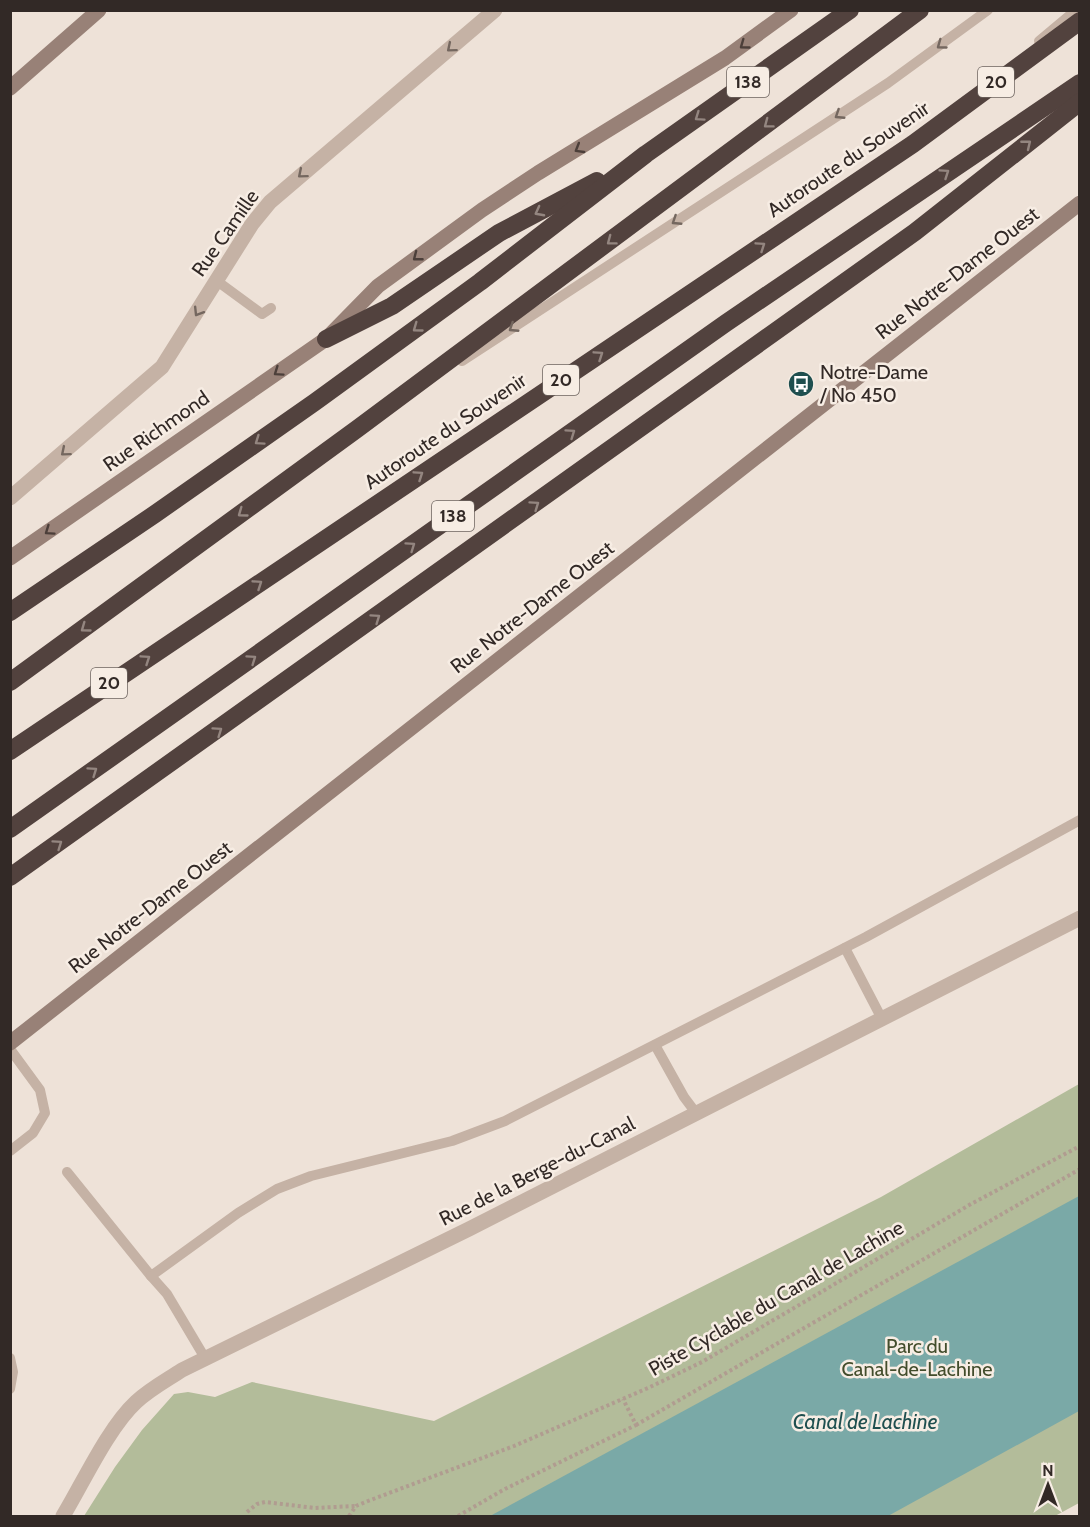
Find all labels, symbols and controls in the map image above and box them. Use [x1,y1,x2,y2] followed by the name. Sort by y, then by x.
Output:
[739,38,750,49] one-way arrow
[936,38,947,49] one-way arrow
[447,41,458,52] one-way arrow
[727,67,769,97] road number: 138
[978,67,1014,97] road number: 20
[763,96,934,222] street label: Autoroute du Souvenir
[835,107,846,118] one-way arrow
[695,110,706,121] one-way arrow
[763,117,774,128] one-way arrow
[1020,140,1031,151] one-way arrow
[575,141,585,153] one-way arrow
[298,167,309,178] one-way arrow
[938,169,949,180] one-way arrow
[186,185,264,281] street label: Rue Camille
[871,202,1044,344] street label: Rue Notre-Dame Ouest
[535,205,545,216] one-way arrow
[672,214,682,226] one-way arrow
[607,233,618,244] one-way arrow
[754,242,765,253] one-way arrow
[412,249,423,260] one-way arrow
[193,306,205,316] one-way arrow
[412,321,423,332] one-way arrow
[509,321,520,332] one-way arrow
[592,351,603,362] one-way arrow
[819,360,928,407] place label: Notre-Dame / No 450
[274,365,285,376] one-way arrow
[543,365,579,395] road number: 20
[360,368,531,494] street label: Autoroute du Souvenir
[786,369,816,399] bus stop icon: Notre-Dame / No 450
[98,386,214,476] street label: Rue Richmond
[564,429,575,440] one-way arrow
[254,434,265,445] one-way arrow
[61,445,72,456] one-way arrow
[413,471,424,482] one-way arrow
[432,501,474,531] road number: 138
[529,501,540,512] one-way arrow
[238,506,249,517] one-way arrow
[44,524,55,535] one-way arrow
[446,536,619,678] street label: Rue Notre-Dame Ouest
[405,542,416,553] one-way arrow
[251,580,262,591] one-way arrow
[370,614,381,625] one-way arrow
[80,621,91,632] one-way arrow
[139,655,150,666] one-way arrow
[246,655,257,666] one-way arrow
[91,668,127,698] road number: 20
[211,727,222,738] one-way arrow
[86,767,97,778] one-way arrow
[64,836,237,978] street label: Rue Notre-Dame Ouest
[52,840,63,851] one-way arrow
[435,1111,639,1231] street label: Rue de la Berge-du-Canal
[644,1215,908,1381] street label: Piste Cyclable du Canal de Lachine
[842,1334,992,1381] park label: Parc du Canal-de-Lachine
[793,1409,938,1434] water label: Canal de Lachine
[1018,1455,1078,1515] north arrow
[1042,1461,1054,1480] text: N

